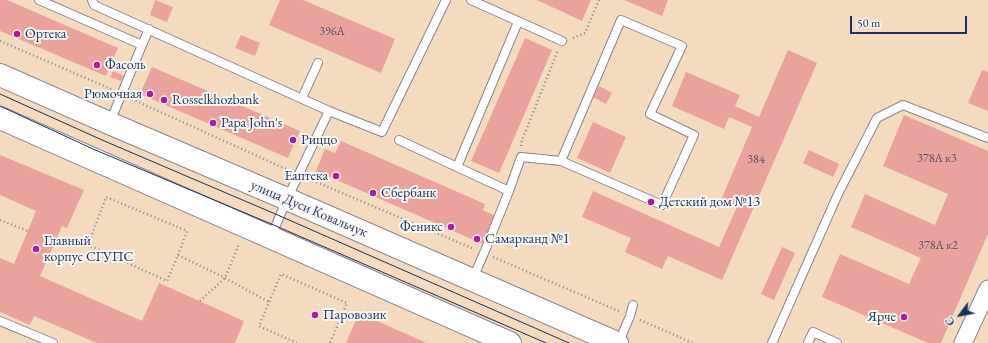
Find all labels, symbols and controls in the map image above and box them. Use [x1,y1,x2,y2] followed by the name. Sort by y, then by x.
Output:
[852,8,969,34] scale bar
[857,15,880,31] text: 50 m
[319,25,345,39] house number: 396А
[25,26,66,42] place label: Ортека
[12,29,22,39] marker: Ортека
[105,57,146,73] place label: Фасоль
[92,60,102,70] marker: Фасоль
[84,86,142,102] place label: Рюмочная
[145,89,155,99] marker: Рюмочная
[172,92,259,108] place label: Rosselkhozbank
[159,95,169,105] marker: Rosselkhozbank
[221,115,282,131] place label: Papa John's
[208,118,218,128] marker: Papa John's
[301,132,337,148] place label: Риццо
[288,135,298,145] marker: Риццо
[917,152,957,166] house number: 378А к3
[747,153,765,167] house number: 384
[285,168,328,184] place label: Еаптека
[331,171,341,181] marker: Еаптека
[248,177,370,241] street label: улица Дуси Ковальчук
[381,185,436,201] place label: Сбербанк
[368,188,378,198] marker: Сбербанк
[659,194,760,210] place label: Детский дом №13
[646,197,656,207] marker: Детский дом №13
[400,219,443,235] place label: Феникс
[446,222,456,232] marker: Феникс
[485,231,570,247] place label: Самарканд №1
[44,233,134,266] place label: Главный корпус СГУПС
[472,234,482,244] marker: Самарканд №1
[918,239,958,253] house number: 378А к2
[31,244,41,254] marker: Главный корпус СГУПС
[940,295,980,335] north arrow
[323,307,386,323] place label: Паровозик
[868,309,896,325] place label: Ярче
[310,310,320,320] marker: Паровозик
[899,312,909,322] marker: Ярче
[942,314,958,328] text: С

